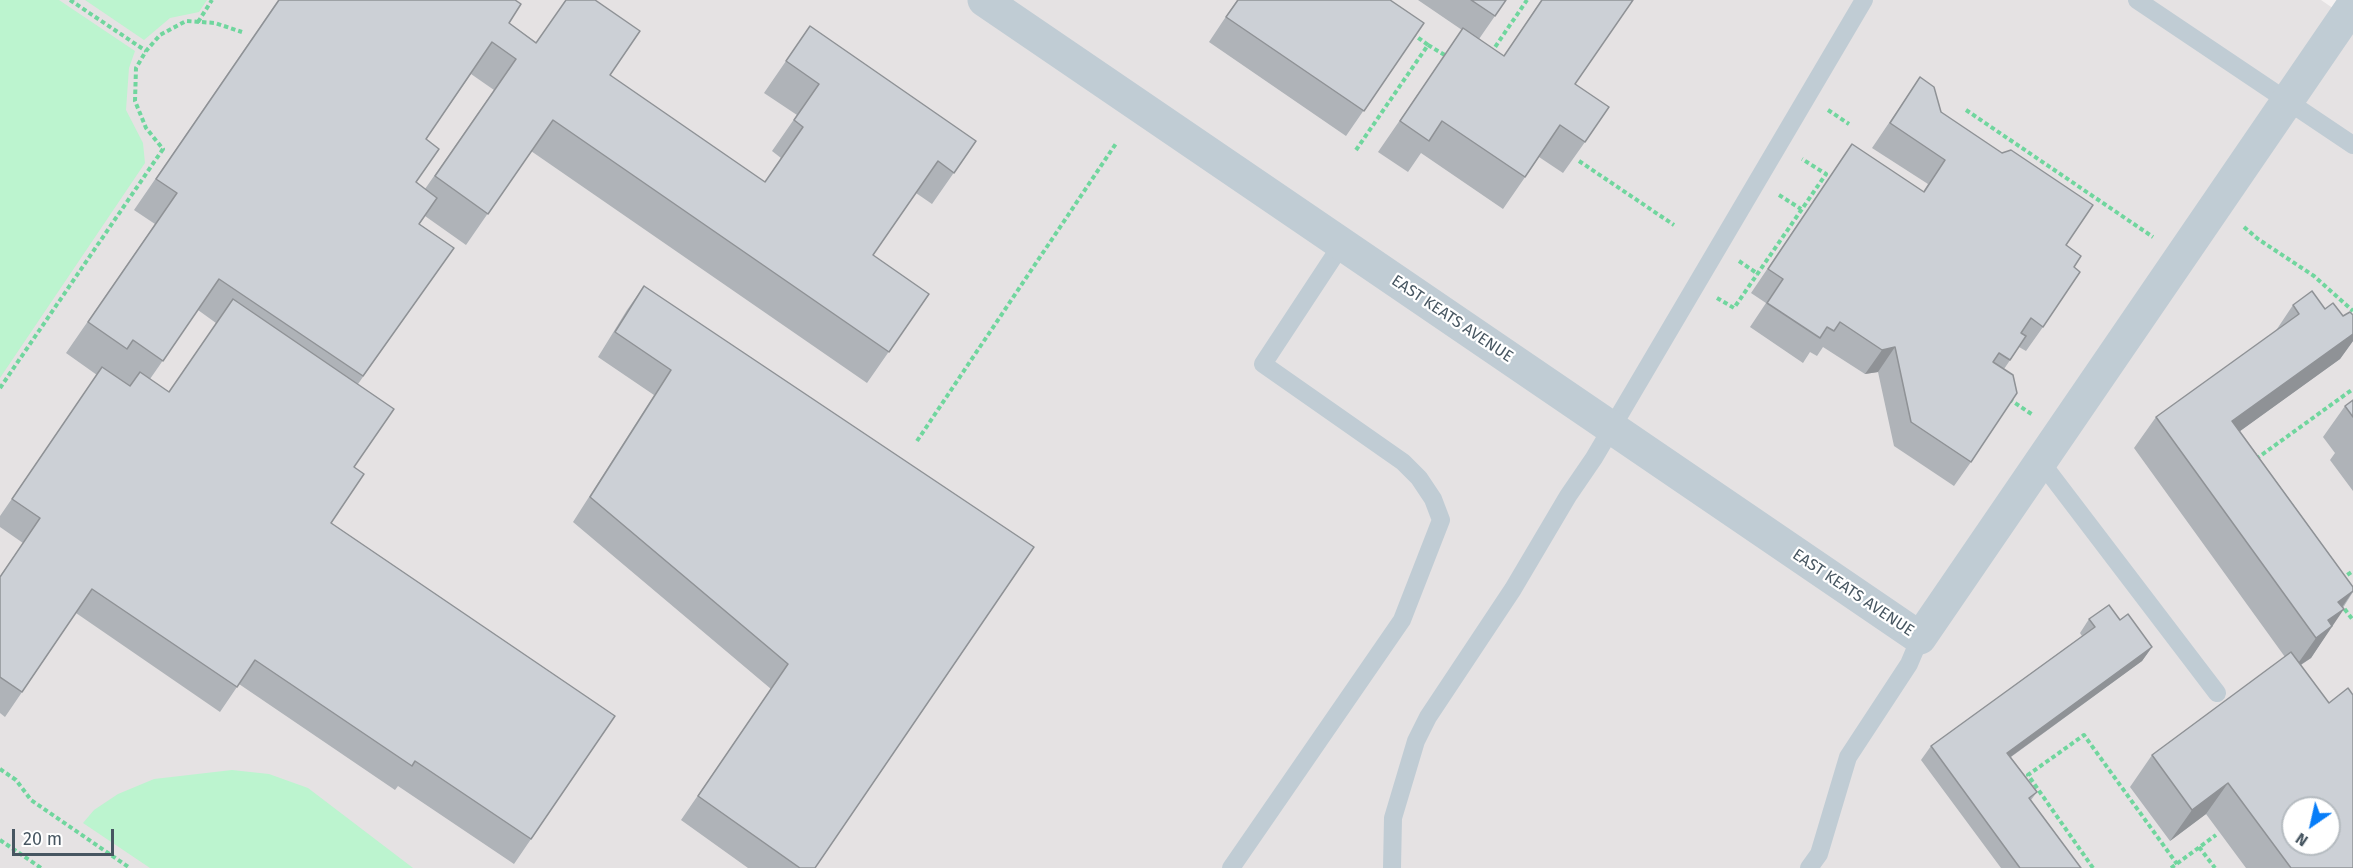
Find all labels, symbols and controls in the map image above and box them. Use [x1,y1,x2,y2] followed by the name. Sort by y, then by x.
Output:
[1388,271,1516,367] street label: EAST KEATS AVENUE
[1789,545,1917,641] street label: EAST KEATS AVENUE
[2281,796,2341,856] north arrow
[15,817,117,855] scale bar
[23,828,62,850] text: 20 m
[2292,829,2311,851] text: N

